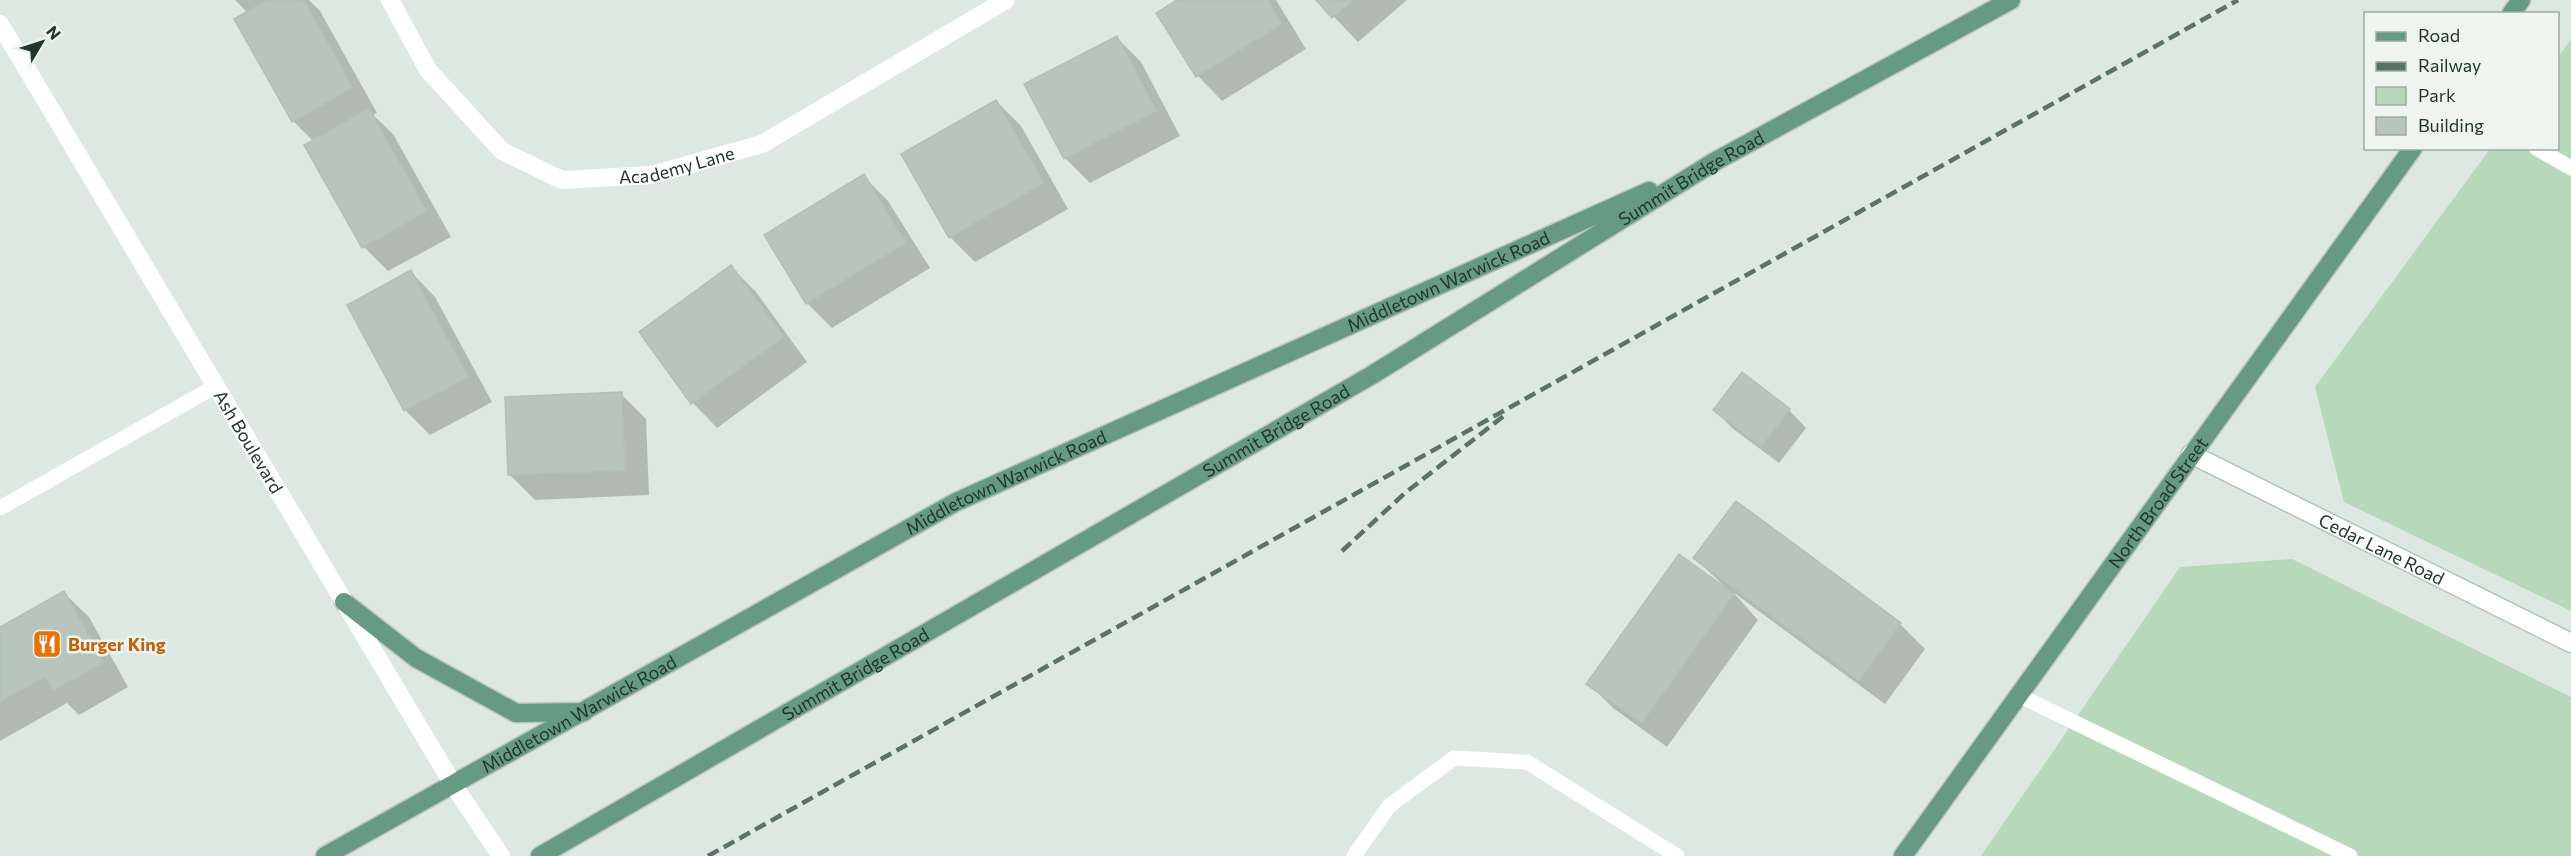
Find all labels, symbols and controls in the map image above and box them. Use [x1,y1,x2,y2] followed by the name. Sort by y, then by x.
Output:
[12,12,72,72] north arrow
[2364,12,2559,150] legend
[43,22,65,43] text: N
[2418,24,2460,46] text: Road
[2418,54,2481,76] text: Railway
[2418,84,2456,106] text: Park
[2418,114,2484,136] text: Building
[1614,126,1768,230] street label: Summit Bridge Road
[618,141,737,188] street label: Academy Lane
[1343,226,1553,336] street label: Middletown Warwick Road
[1198,379,1353,482] street label: Summit Bridge Road
[209,386,288,497] street label: Ash Boulevard
[901,425,1110,539] street label: Middletown Warwick Road
[2103,432,2212,572] street label: North Broad Street
[2315,508,2448,589] street label: Cedar Lane Road
[778,623,933,725] street label: Summit Bridge Road
[31,628,63,660] restaurant icon: Burger King
[68,633,166,655] place label: Burger King
[478,650,680,777] street label: Middletown Warwick Road

